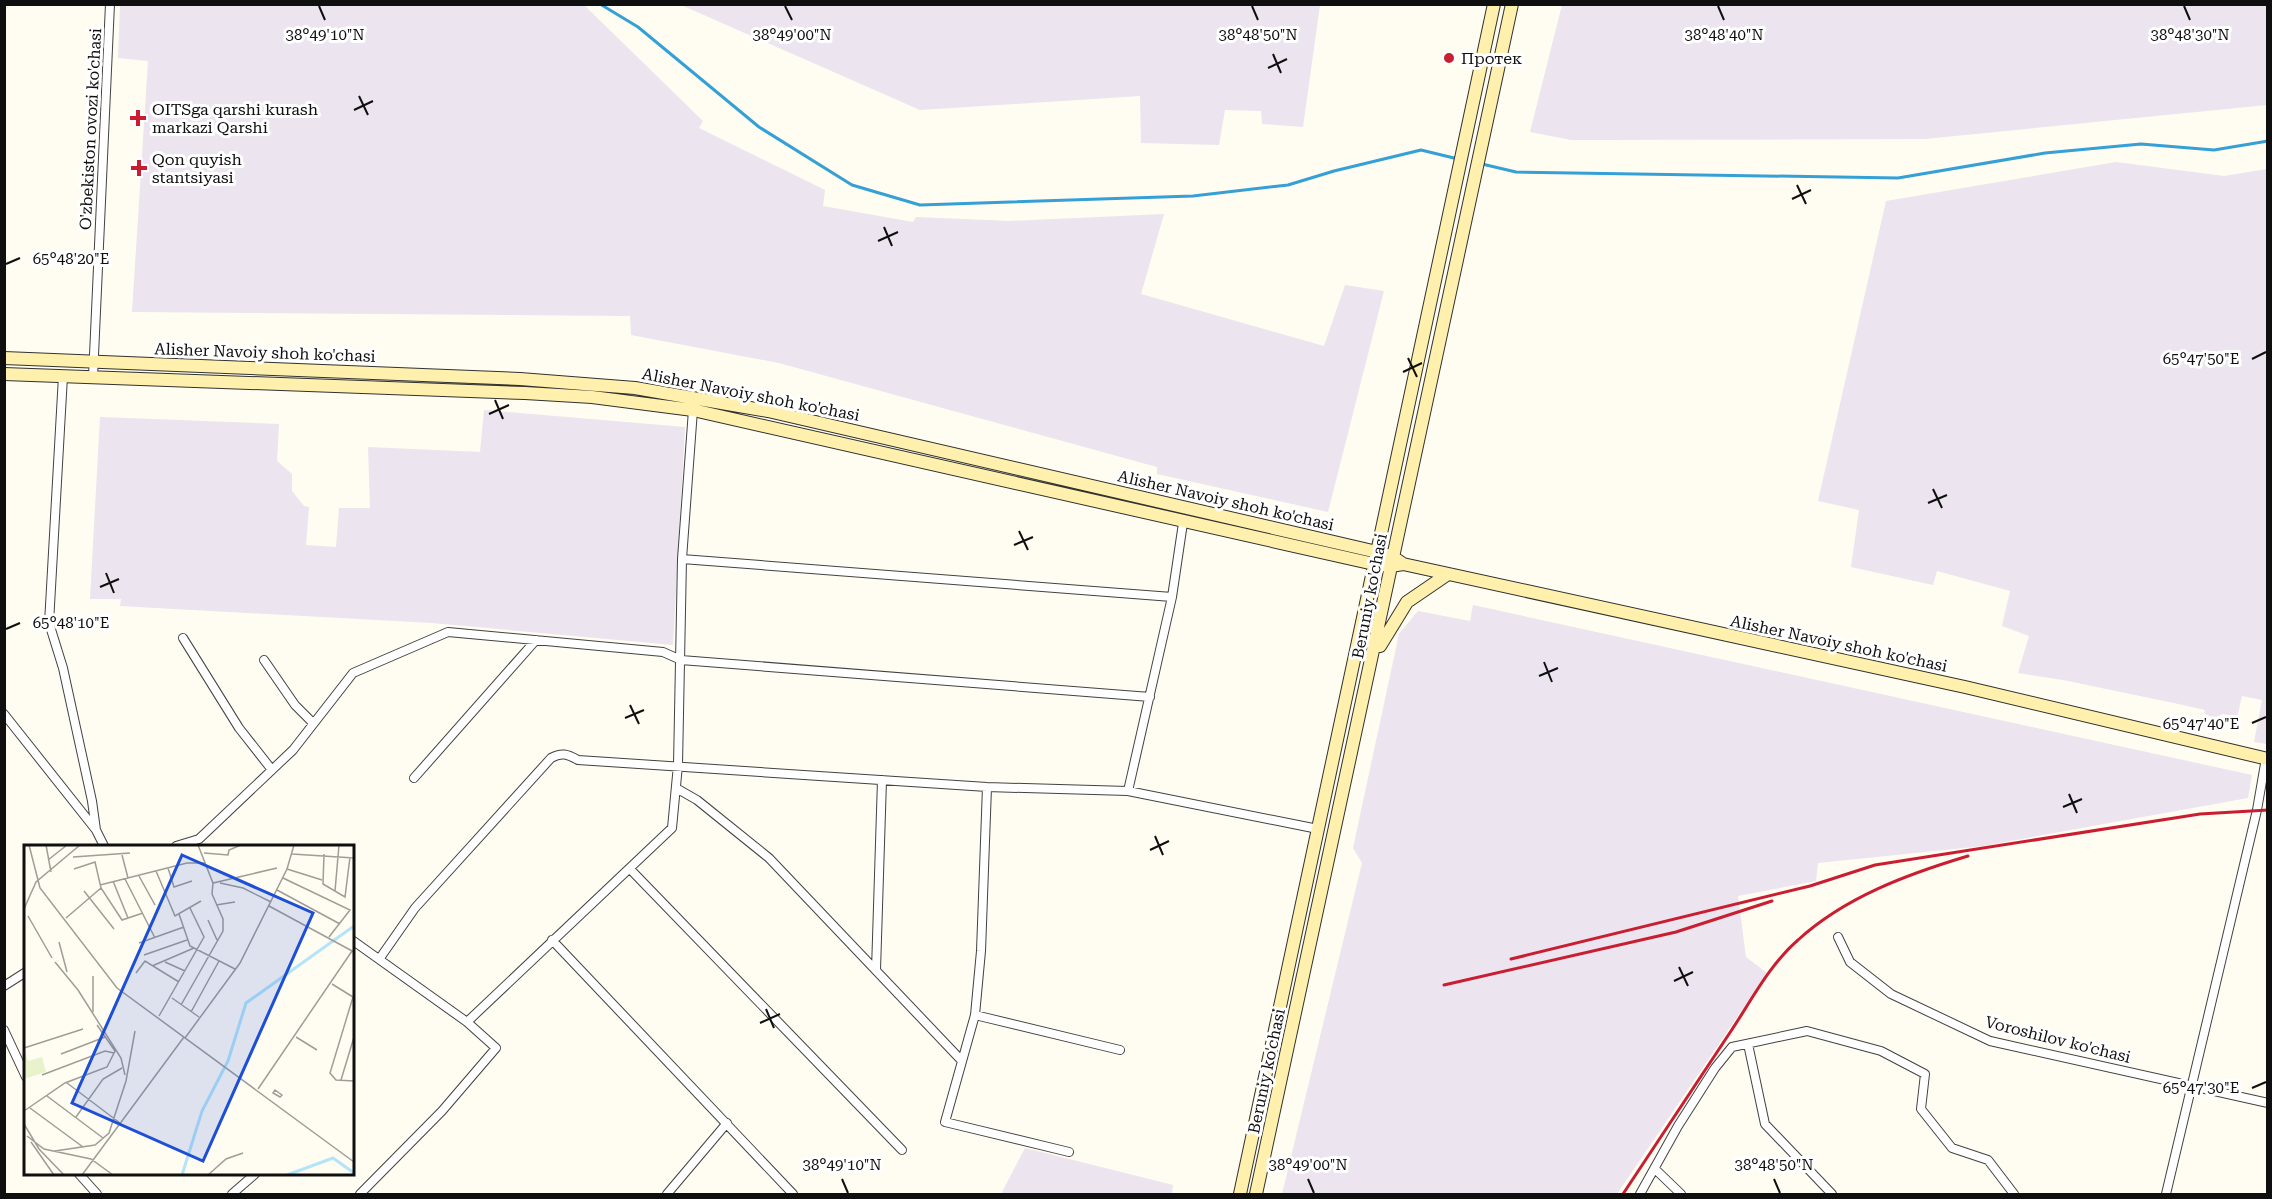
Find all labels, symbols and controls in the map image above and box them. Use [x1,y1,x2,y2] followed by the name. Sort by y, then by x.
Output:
[285,26,365,44] text: 38°49'10"N
[752,26,832,44] text: 38°49'00"N
[1218,26,1298,44] text: 38°48'50"N
[1684,26,1764,44] text: 38°48'40"N
[2150,26,2230,44] text: 38°48'30"N
[76,28,105,231] street label: O'zbekiston ovozi ko'chasi
[1461,49,1522,68] place label: Протек
[1442,51,1456,65] marker: Протек
[152,100,318,137] place label: OITSga qarshi kurash markazi Qarshi
[129,109,147,127] marker: OITSga qarshi kurash markazi Qarshi
[152,150,242,187] place label: Qon quyish stantsiyasi
[130,159,148,177] marker: Qon quyish stantsiyasi
[33,250,109,268] text: 65°48'20"E
[154,339,376,366] street label: Alisher Navoiy shoh ko'chasi
[2163,350,2239,368] text: 65°47'50"E
[640,364,861,425] street label: Alisher Navoiy shoh ko'chasi
[1116,466,1336,535] street label: Alisher Navoiy shoh ko'chasi
[1348,532,1391,660] street label: Beruniy ko'chasi
[1729,611,1949,676] street label: Alisher Navoiy shoh ko'chasi
[33,614,109,632] text: 65°48'10"E
[2163,715,2239,733] text: 65°47'40"E
[24,845,354,1175] inset map
[1244,1007,1289,1135] street label: Beruniy ko'chasi
[1983,1012,2133,1067] street label: Voroshilov ko'chasi
[2163,1079,2239,1097] text: 65°47'30"E
[802,1156,882,1174] text: 38°49'10"N
[1268,1156,1348,1174] text: 38°49'00"N
[1734,1156,1814,1174] text: 38°48'50"N

